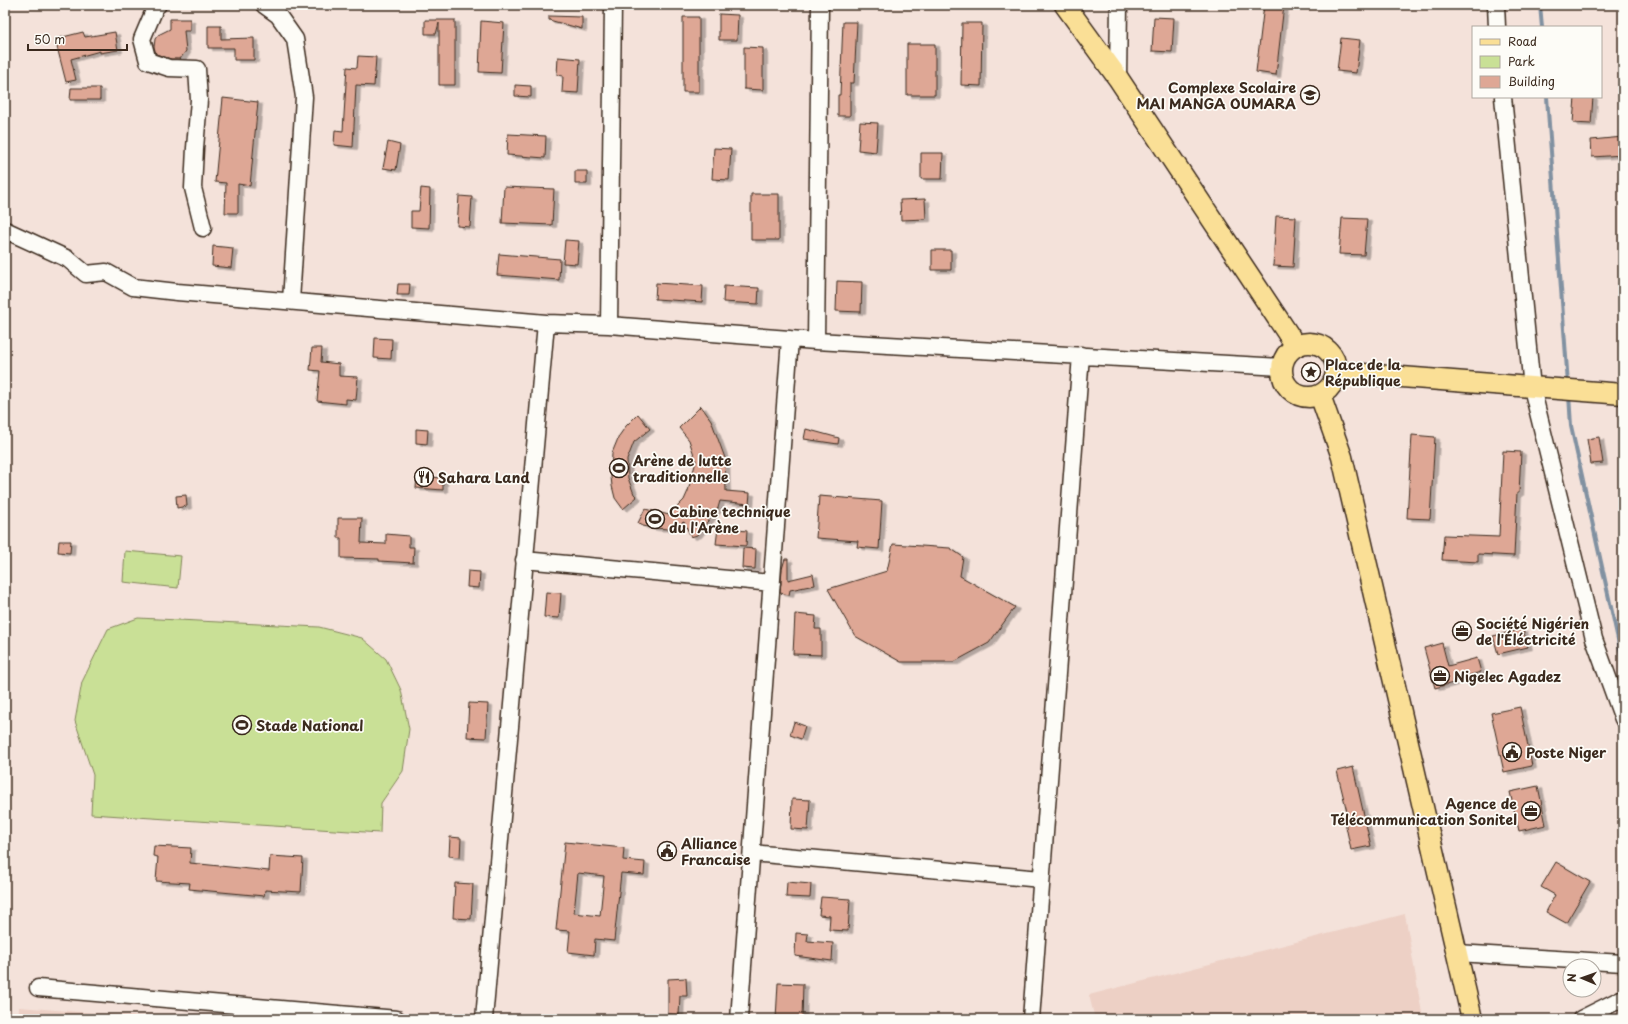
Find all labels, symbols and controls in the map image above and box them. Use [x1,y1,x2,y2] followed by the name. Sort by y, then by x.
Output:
[28,26,127,52] scale bar
[1472,26,1602,98] legend
[34,30,65,48] text: 50 m
[1508,32,1537,50] text: Road
[1508,52,1535,70] text: Park
[1508,72,1555,90] text: Building
[1137,77,1296,114] place label: Complexe Scolaire MAI MANGA OUMARA
[1299,84,1321,106] school or university icon: Complexe Scolaire MAI MANGA OUMARA
[1325,354,1401,391] place label: Place de la République
[1300,361,1322,383] place icon: Place de la République
[632,450,732,487] place label: Arène de lutte traditionnelle
[608,457,630,479] sports icon: Arène de lutte traditionnelle
[413,466,435,488] restaurant icon: Sahara Land
[438,467,530,488] place label: Sahara Land
[669,501,791,538] place label: Cabine technique du l'Arène
[644,508,666,530] sports icon: Cabine technique du l'Arène
[1476,613,1589,650] place label: Société Nigérien de l'Éléctricité
[1451,620,1473,642] office icon: Société Nigérien de l'Éléctricité
[1429,665,1451,687] office icon: Nigelec Agadez
[1454,666,1561,687] place label: Nigelec Agadez
[231,714,253,736] sports icon: Stade National
[256,715,363,736] place label: Stade National
[1501,741,1523,763] public building icon: Poste Niger
[1526,742,1607,763] place label: Poste Niger
[1331,793,1517,830] place label: Agence de Télécommunication Sonitel
[1520,800,1542,822] office icon: Agence de Télécommunication Sonitel
[680,833,751,870] place label: Alliance Francaise
[656,840,678,862] public building icon: Alliance Francaise
[1562,958,1602,998] north arrow
[1563,973,1580,982] text: N

